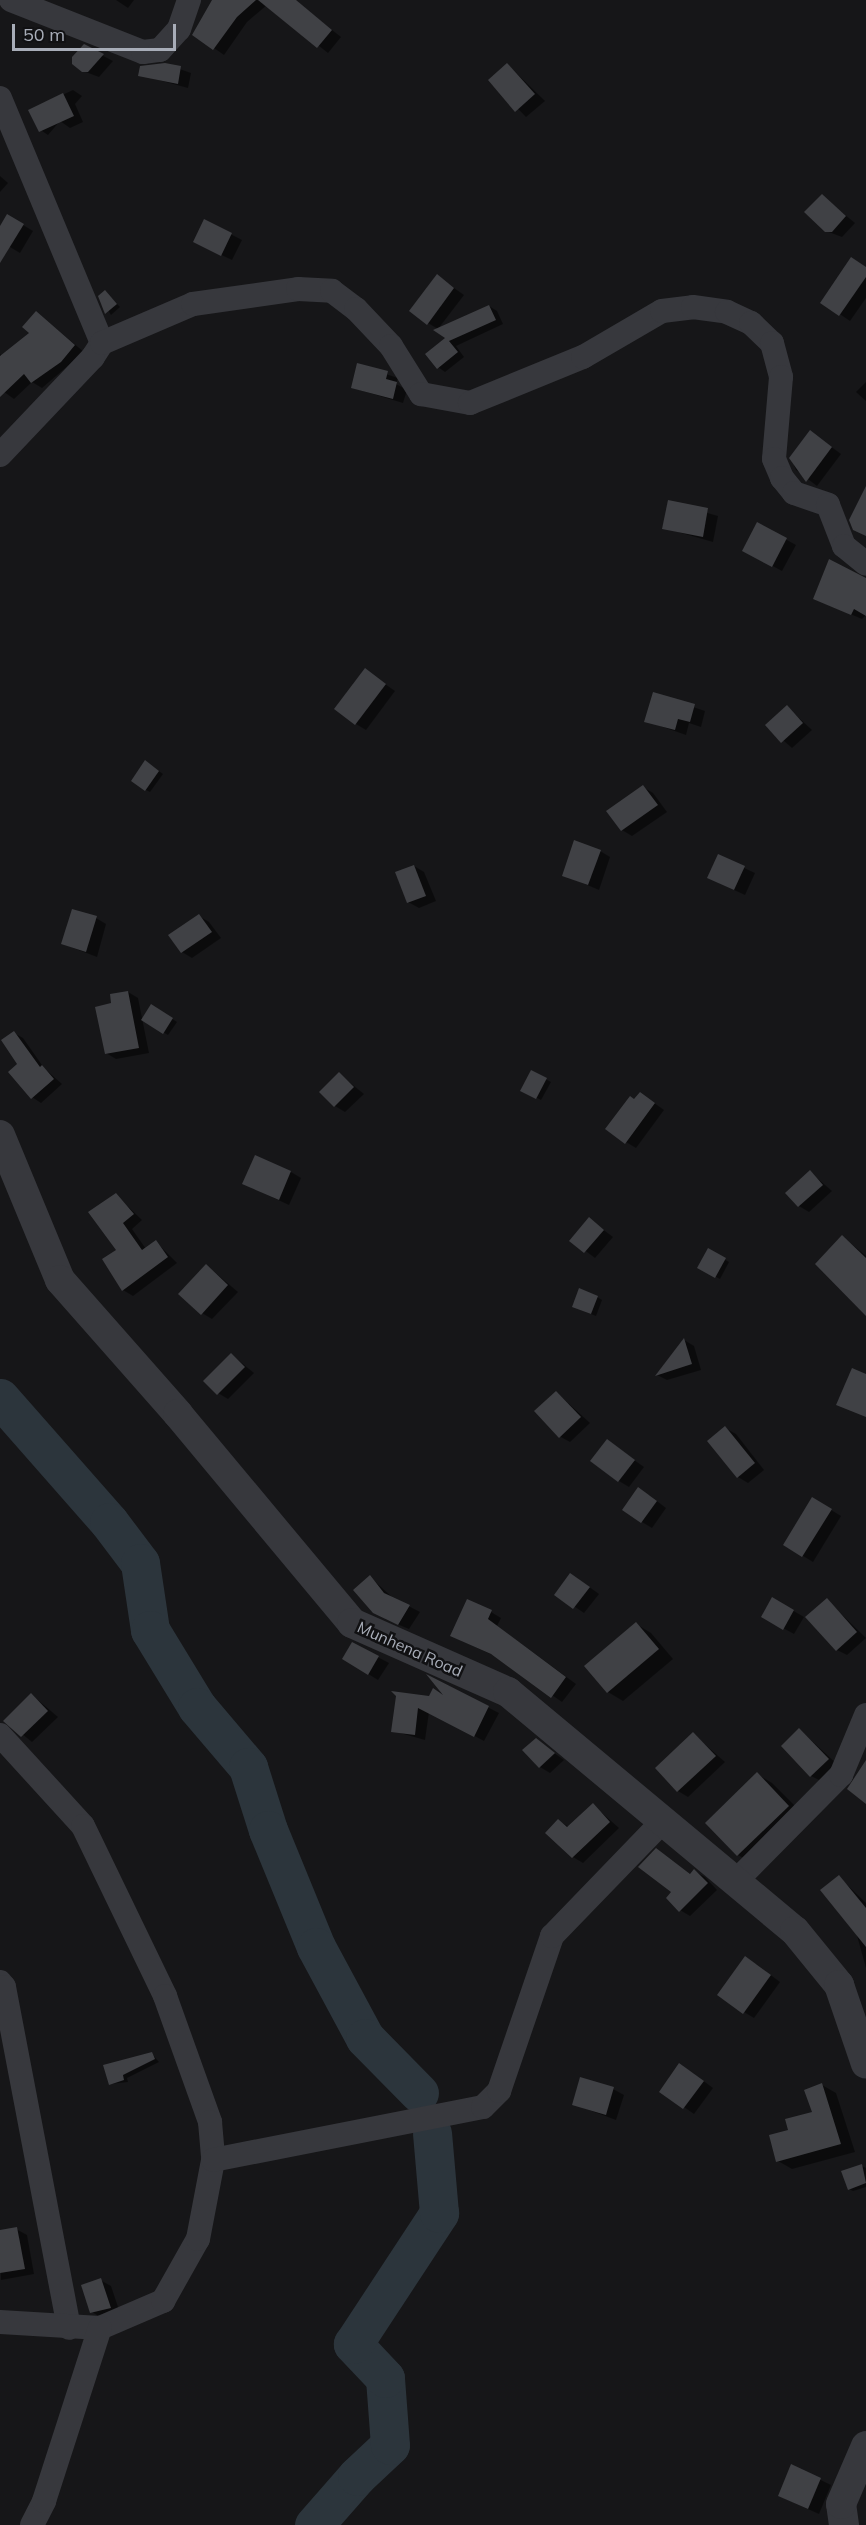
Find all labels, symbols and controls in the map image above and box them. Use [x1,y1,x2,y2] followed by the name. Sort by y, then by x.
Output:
[15,12,178,50] scale bar
[23,23,65,46] text: 50 m
[355,1617,465,1681] street label: Munhena Road

